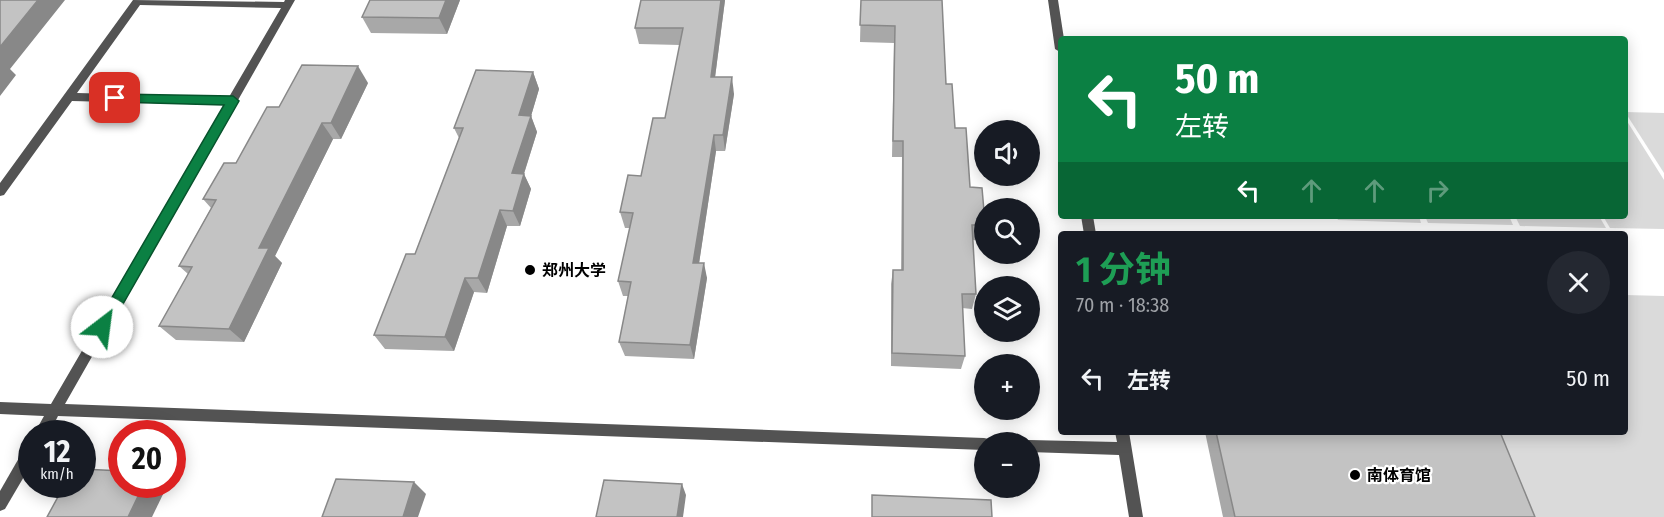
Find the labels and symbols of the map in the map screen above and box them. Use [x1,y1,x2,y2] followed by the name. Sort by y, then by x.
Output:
[89,72,140,123] pin
[542,261,606,280] place label: 郑州大学
[523,263,537,277] marker: 郑州大学
[70,295,134,359] position arrow
[108,420,186,498] speed limit sign: 20
[1367,466,1431,485] place label: 南体育馆
[1348,468,1362,482] marker: 南体育馆

